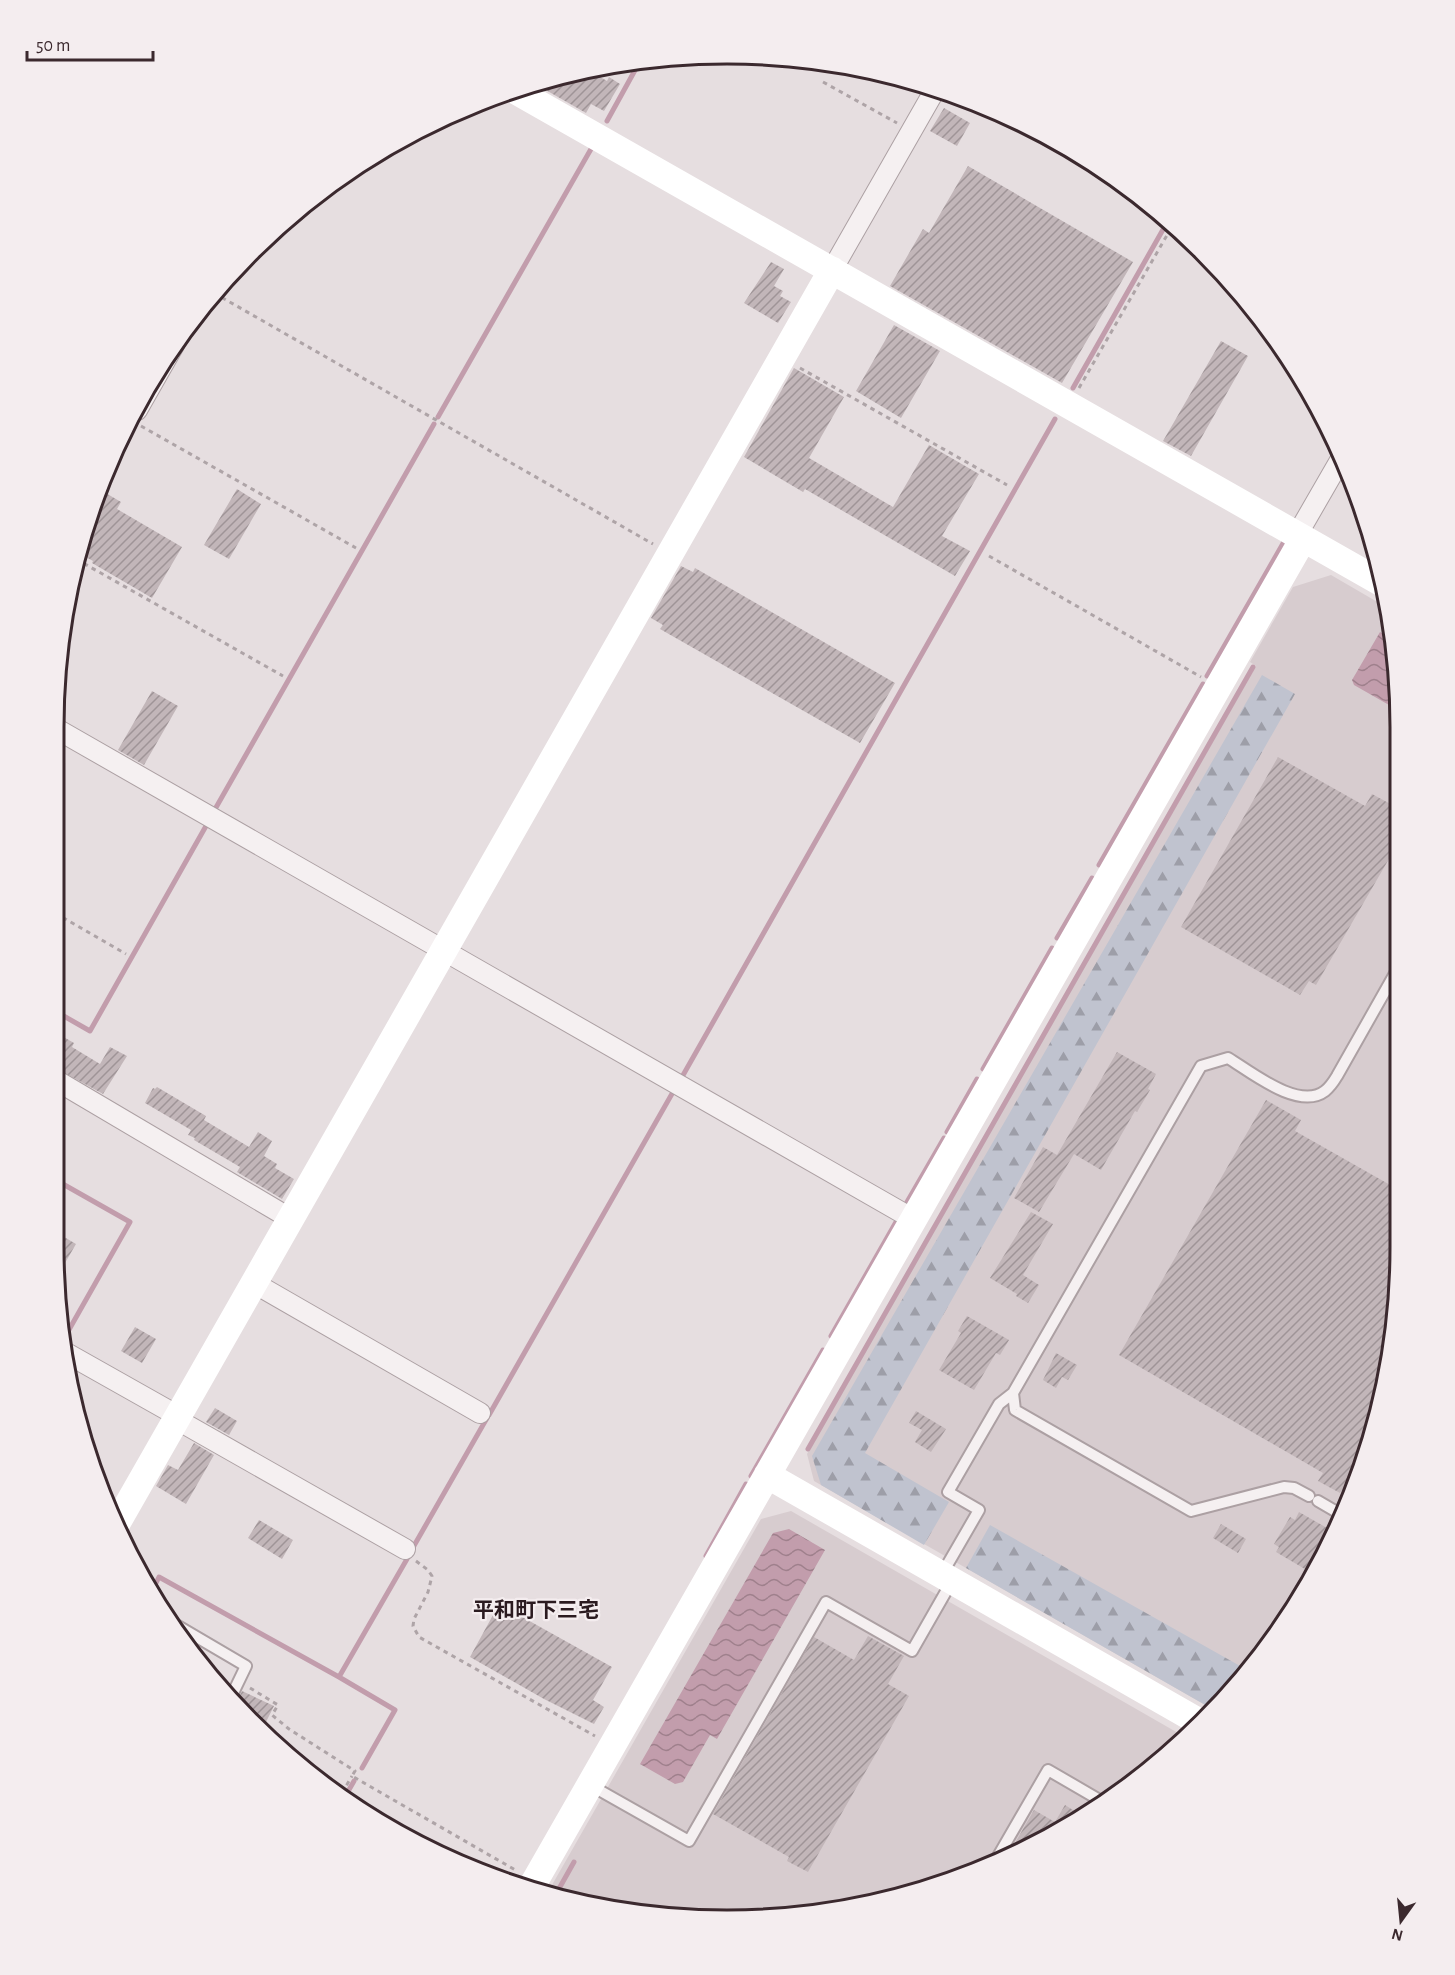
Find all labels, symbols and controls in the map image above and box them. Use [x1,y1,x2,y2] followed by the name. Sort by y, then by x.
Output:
[27,24,153,62] scale bar
[36,37,70,55] text: 50 m
[473,1599,599,1621] district label: 平和町下三宅
[1371,1891,1431,1951] north arrow
[1390,1925,1405,1944] text: N

